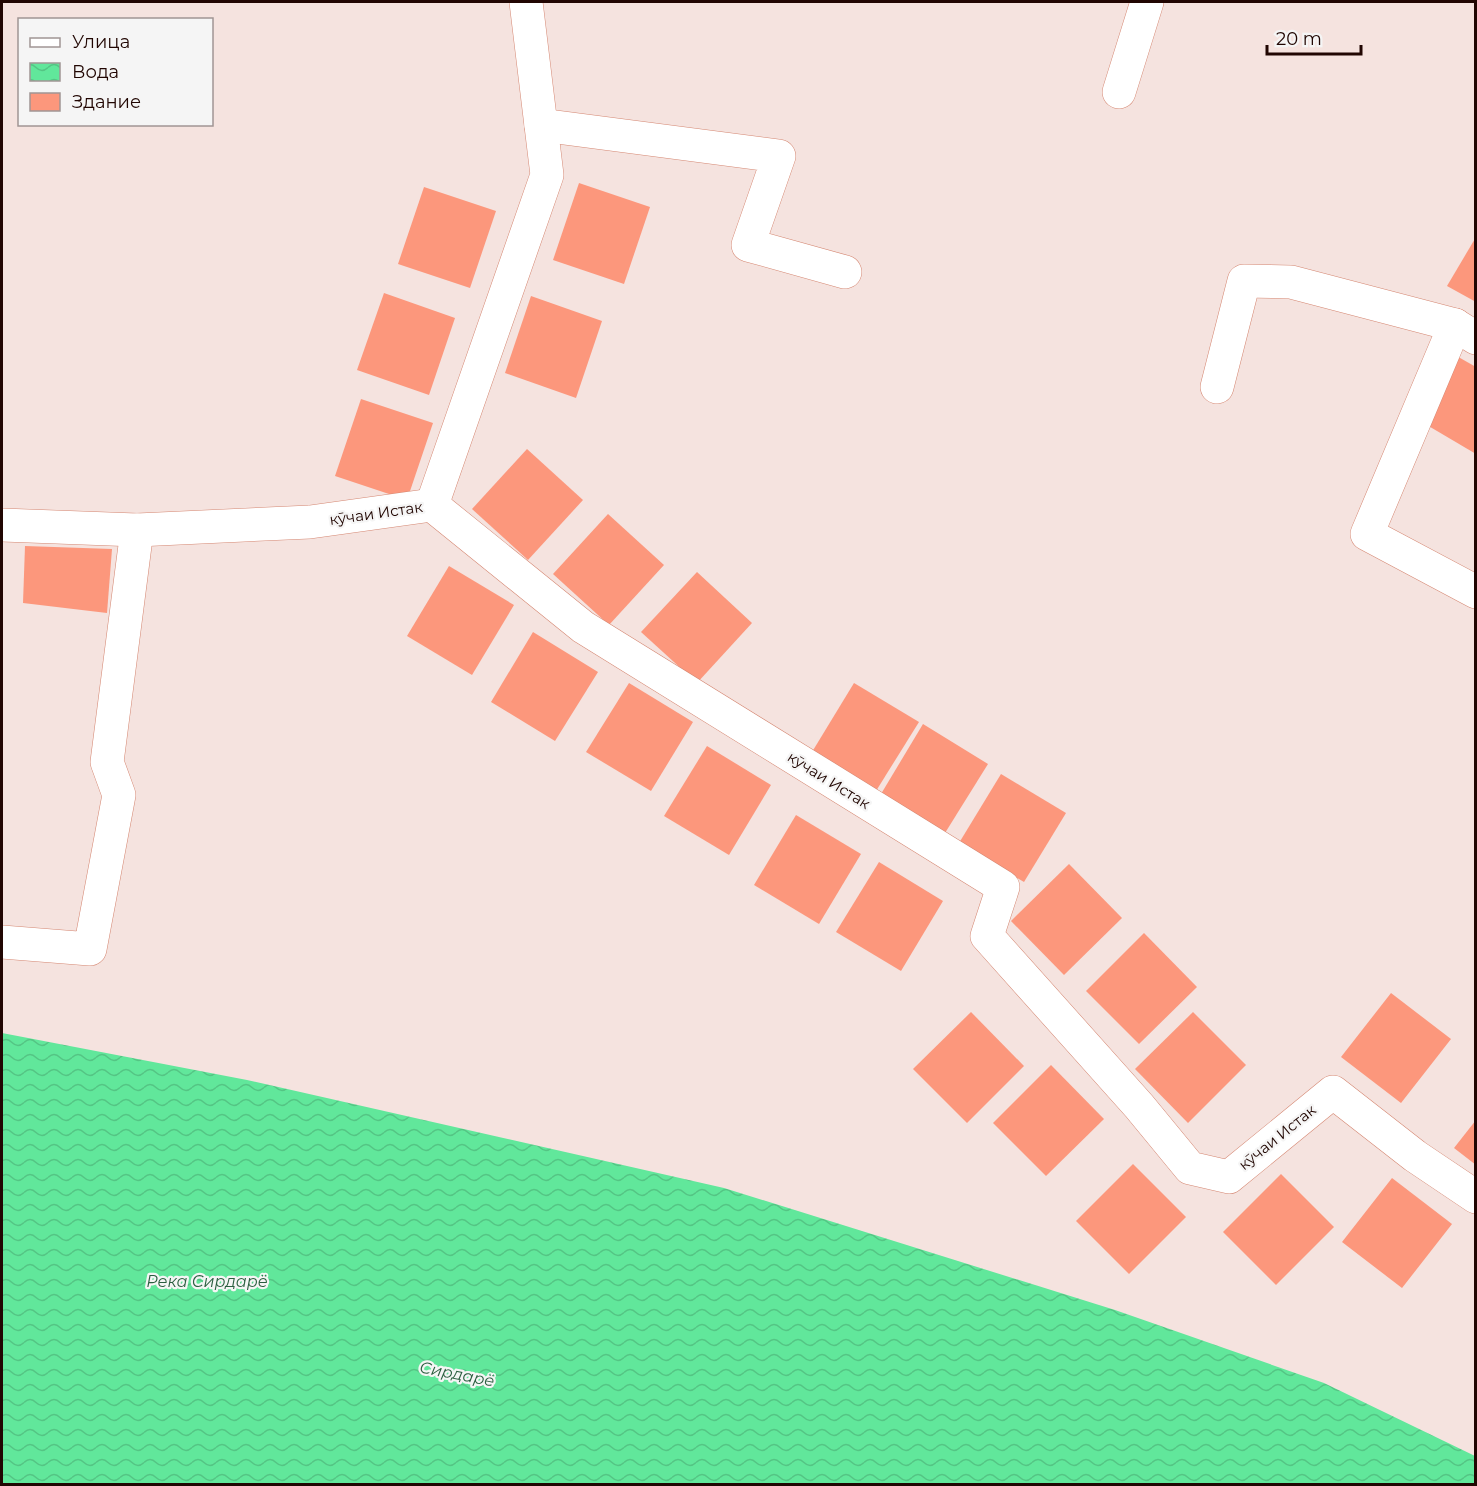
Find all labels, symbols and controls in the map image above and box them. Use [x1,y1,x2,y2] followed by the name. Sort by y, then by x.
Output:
[18,18,213,126] legend
[1267,18,1362,56] scale bar
[1276,28,1322,50] text: 20 m
[72,31,130,53] text: Улица
[72,61,119,83] text: Вода
[72,91,141,113] text: Здание
[328,497,424,529] street label: кӯчаи Истак
[784,747,874,813] street label: кӯчаи Истак
[1235,1100,1320,1174] street label: кӯчаи Истак
[146,1272,268,1291] water label: Река Сирдарё
[418,1357,496,1391] water label: Сирдарё

